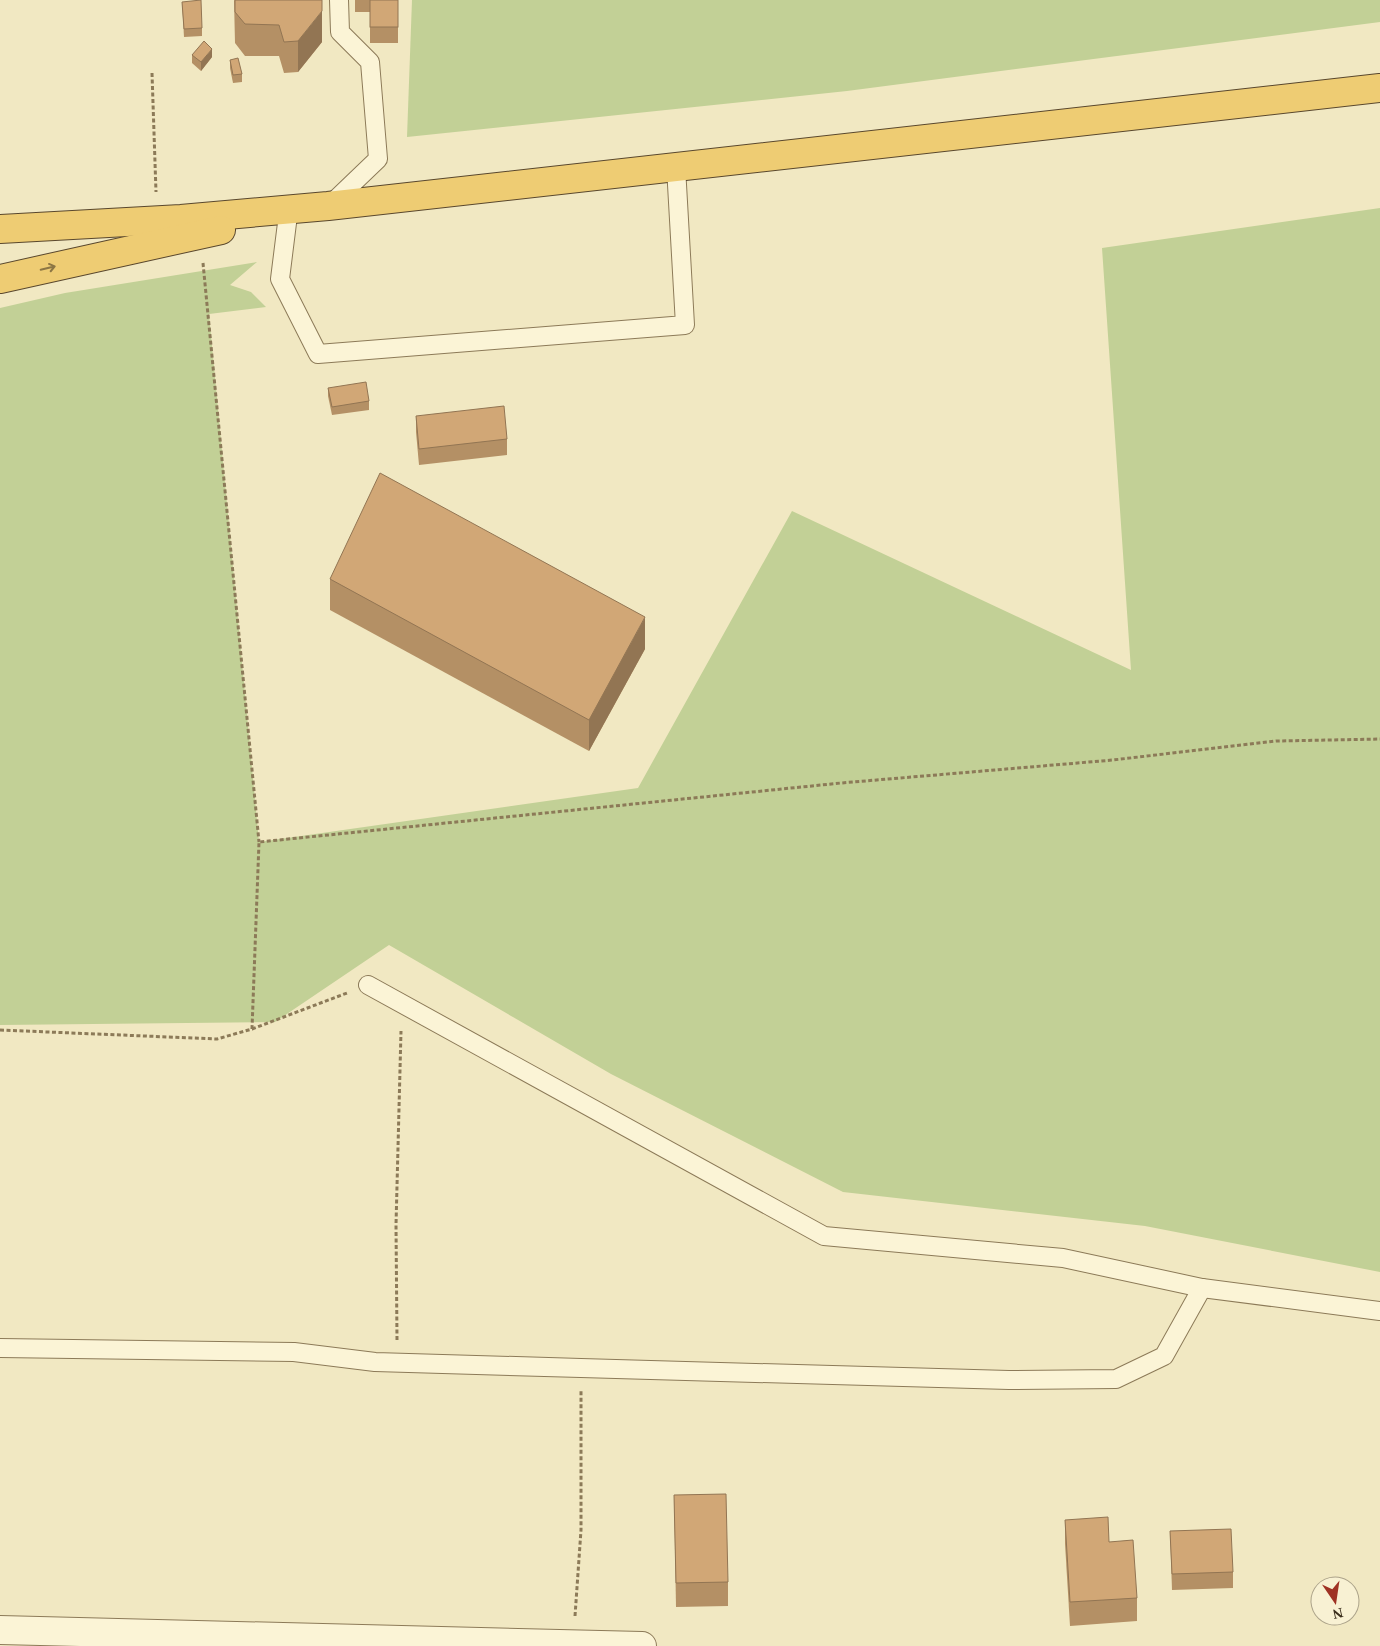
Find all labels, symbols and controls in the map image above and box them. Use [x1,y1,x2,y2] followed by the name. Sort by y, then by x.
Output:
[39,263,55,272] one-way arrow
[1310,1576,1360,1626] north arrow
[1331,1605,1344,1622] text: N

